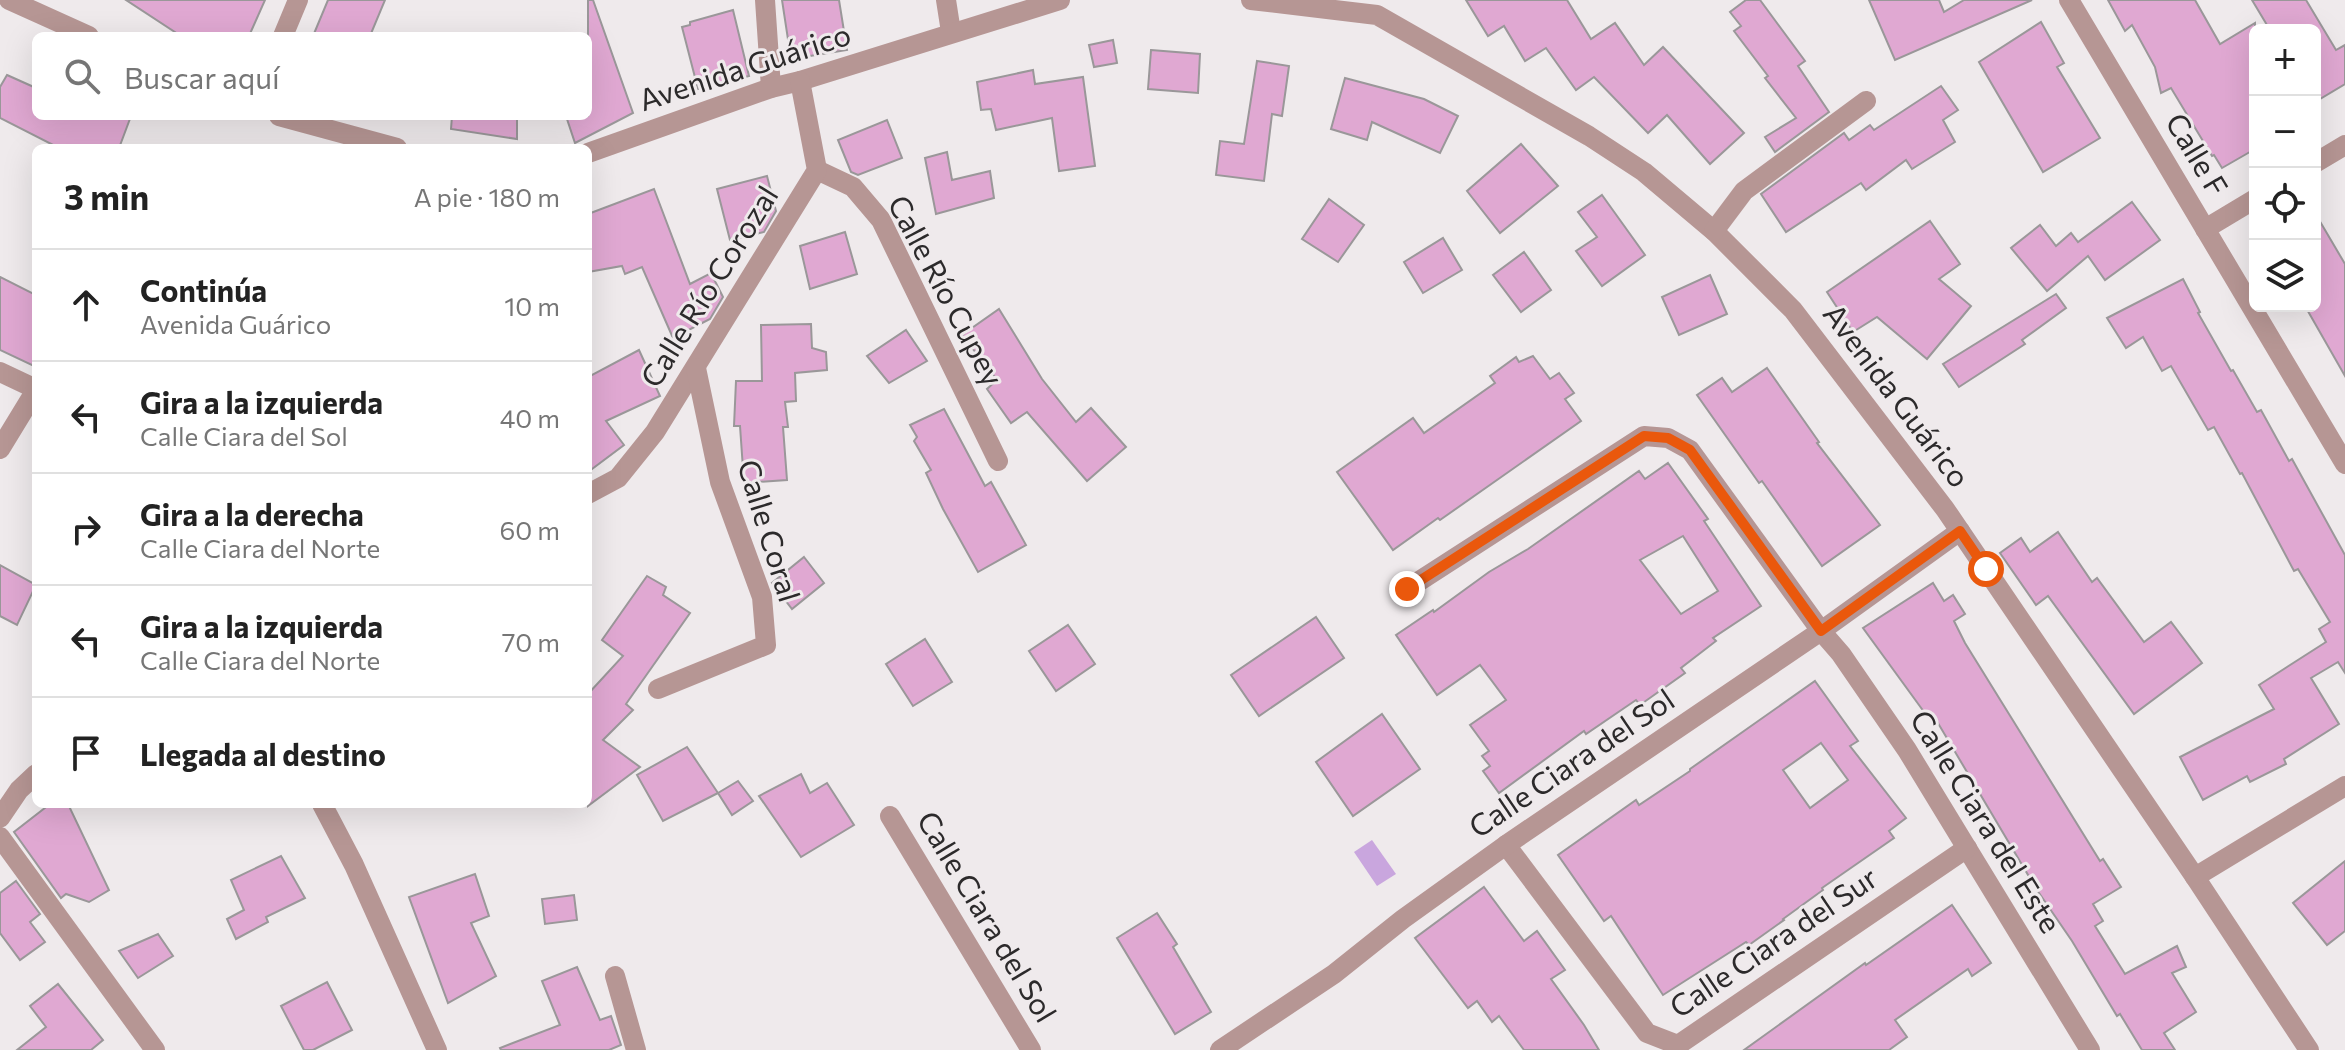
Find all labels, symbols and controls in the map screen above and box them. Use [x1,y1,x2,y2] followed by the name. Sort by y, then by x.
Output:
[634,14,855,117] street label: Avenida Guárico
[2249,24,2321,312] map controls
[2249,24,2321,96] button: +
[32,32,592,120] search box
[60,54,104,98] icon: search
[124,58,280,95] text: Buscar aquí
[2249,96,2321,168] button: −
[2159,105,2237,202] street label: Calle F
[2249,168,2321,240] button: locate
[64,175,149,217] text: 3 min
[631,178,785,393] street label: Calle Río Corozal
[414,181,560,212] text: A pie · 180 m
[881,188,1013,391] street label: Calle Río Cupey
[2249,240,2321,312] button: layers
[140,271,267,308] text: Continúa
[64,283,108,327] icon: ahead
[504,290,560,321] text: 10 m
[1817,295,1979,494] street label: Avenida Guárico
[140,308,331,339] text: Avenida Guárico
[140,383,383,420] text: Gira a la izquierda
[64,395,108,439] icon: left
[500,402,560,433] text: 40 m
[140,420,348,451] text: Calle Ciara del Sol
[731,455,810,606] street label: Calle Coral
[140,495,364,532] text: Gira a la derecha
[64,507,108,551] icon: right
[500,514,560,545] text: 60 m
[140,532,380,563] text: Calle Ciara del Norte
[1968,551,2004,587] route start
[1389,571,1425,607] route end
[140,607,383,644] text: Gira a la izquierda
[64,619,108,663] icon: left
[502,626,560,657] text: 70 m
[140,644,380,675] text: Calle Ciara del Norte
[1461,680,1680,844] street label: Calle Ciara del Sol
[1904,702,2071,939] street label: Calle Ciara del Este
[64,731,108,775] icon: arrive
[140,735,386,772] text: Llegada al destino
[911,803,1066,1028] street label: Calle Ciara del Sol
[1662,858,1884,1024] street label: Calle Ciara del Sur

